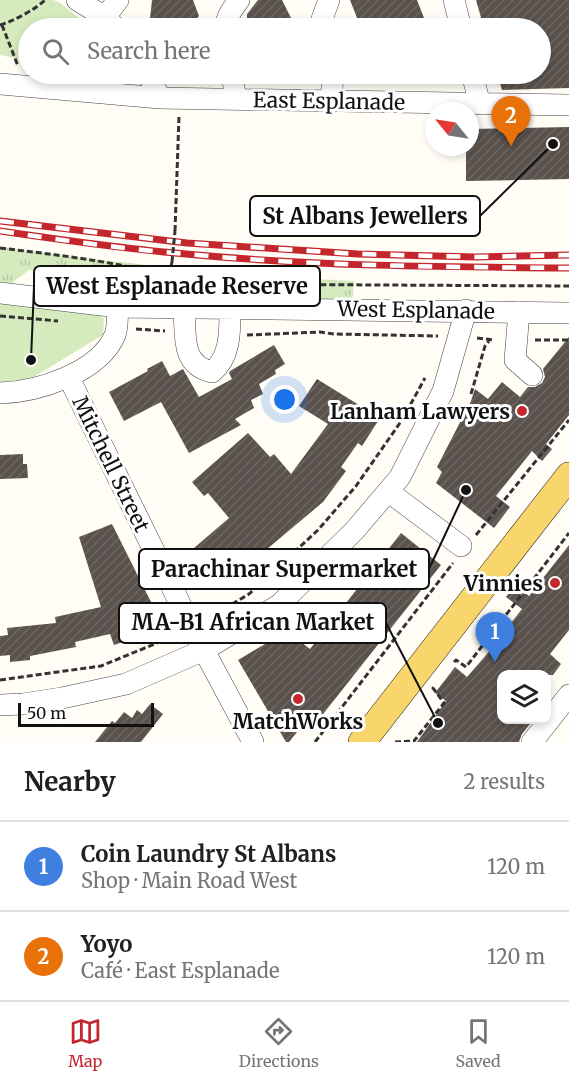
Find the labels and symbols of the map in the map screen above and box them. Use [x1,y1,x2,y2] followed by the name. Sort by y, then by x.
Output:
[253,86,405,116] street label: East Esplanade
[492,96,530,146] pin: 2
[425,102,479,156] north arrow
[250,196,480,236] callout: St Albans Jewellers
[262,202,468,230] text: St Albans Jewellers
[34,266,320,306] callout: West Esplanade Reserve
[45,272,308,300] text: West Esplanade Reserve
[336,295,495,325] street label: West Esplanade
[270,385,299,414] your location
[66,391,156,537] street label: Mitchell Street
[330,398,510,425] place label: Lanham Lawyers
[515,404,529,418] marker: Lanham Lawyers
[139,549,429,589] callout: Parachinar Supermarket
[151,555,417,583] text: Parachinar Supermarket
[463,570,543,597] place label: Vinnies
[548,576,562,590] marker: Vinnies
[119,603,386,643] callout: MA-B1 African Market
[132,608,375,636] text: MA-B1 African Market
[476,612,514,662] pin: 1
[291,692,305,706] marker: MatchWorks
[18,700,154,728] scale bar
[233,708,364,735] place label: MatchWorks

